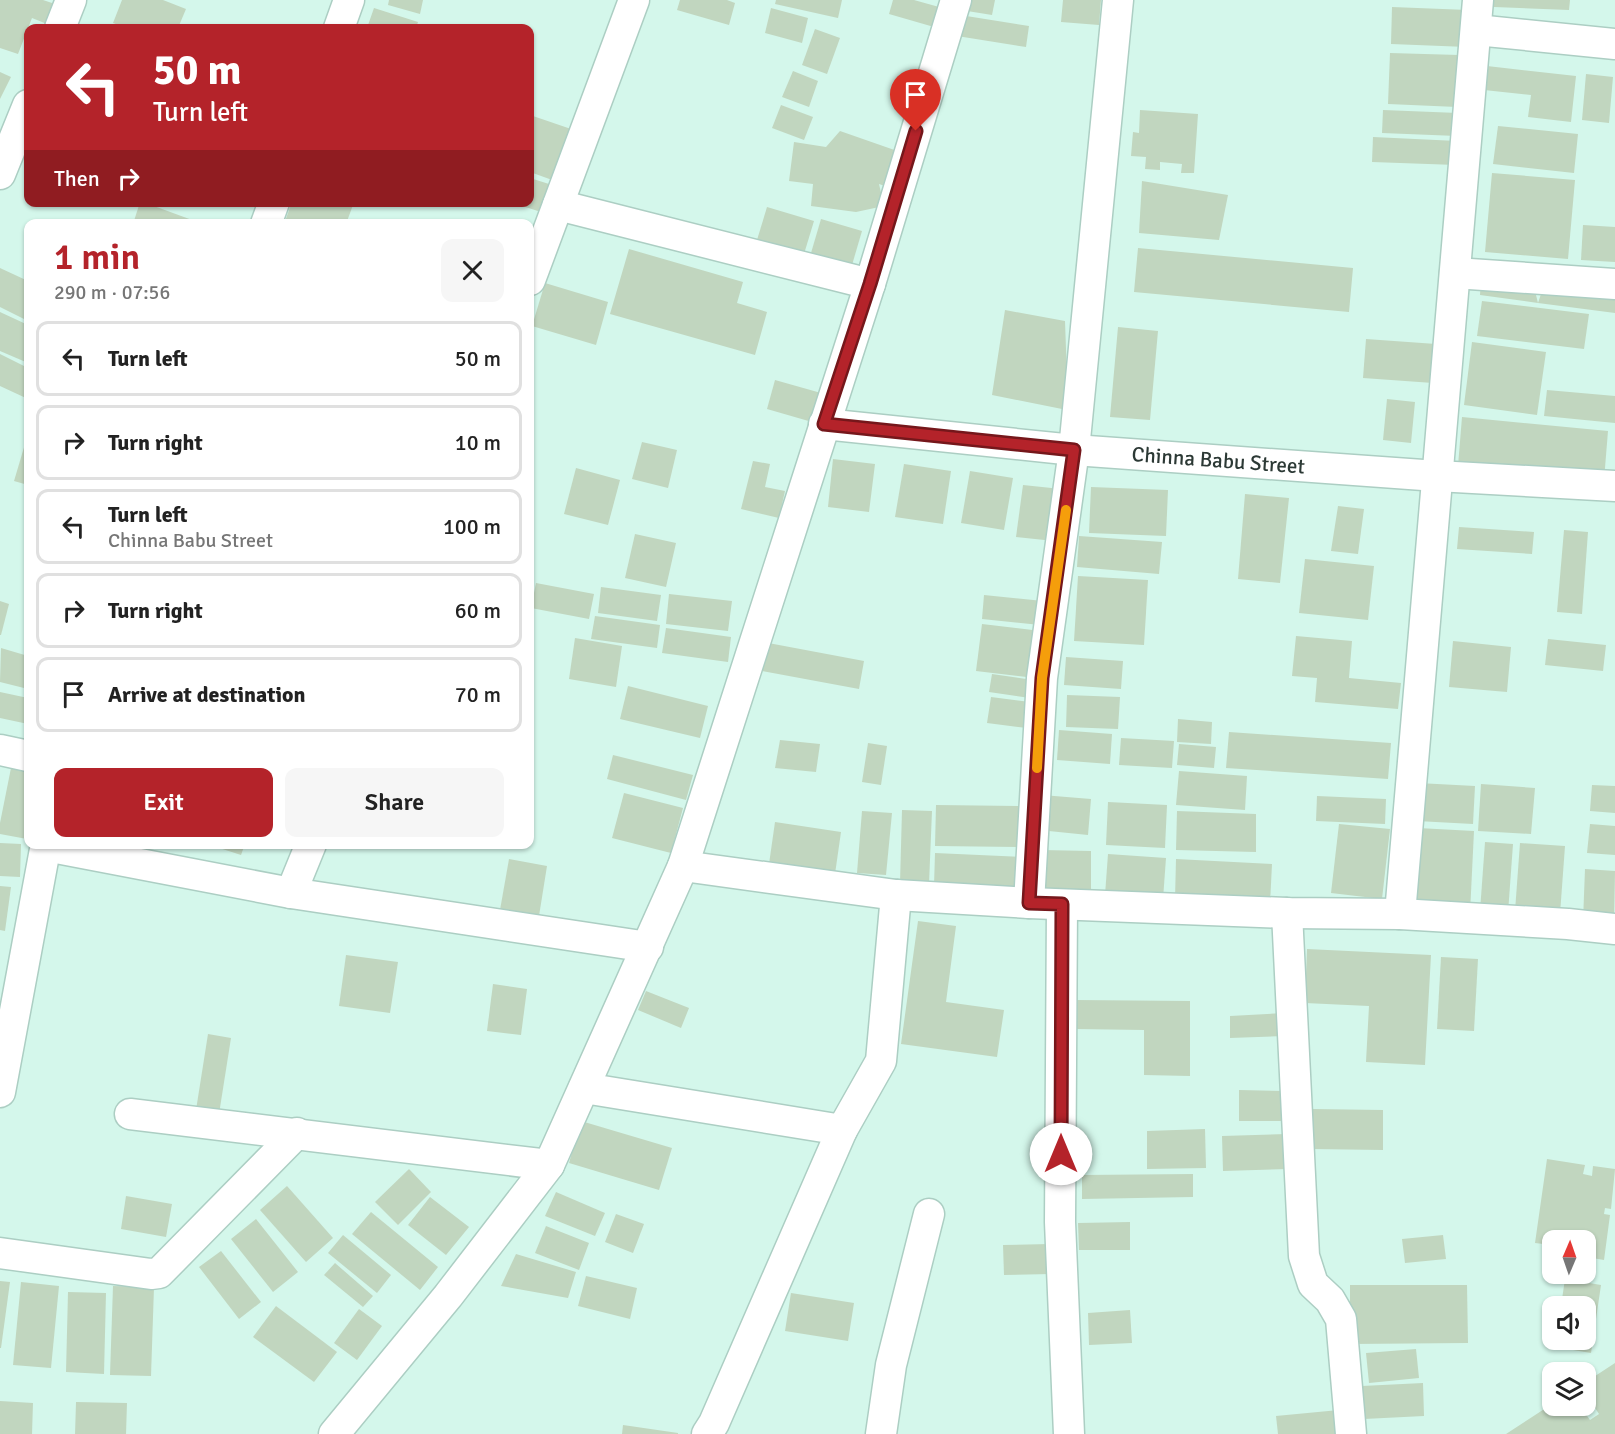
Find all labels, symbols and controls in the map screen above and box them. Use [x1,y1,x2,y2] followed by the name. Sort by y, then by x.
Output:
[153,45,242,96] text: 50 m
[54,48,132,126] icon: left
[890,69,941,131] pin
[899,78,932,111] icon: arrive
[153,96,248,129] text: Turn left
[112,162,145,195] icon: right
[54,165,100,192] text: Then
[54,235,140,280] text: 1 min
[441,239,504,302] button: close
[54,280,170,305] text: 290 m · 07:56
[57,342,90,375] icon: left
[108,345,188,372] text: Turn left
[455,345,501,372] text: 50 m
[57,426,90,459] icon: right
[108,429,203,456] text: Turn right
[455,429,501,456] text: 10 m
[1131,441,1306,479] street label: Chinna Babu Street
[108,501,188,528] text: Turn left
[57,510,90,543] icon: left
[443,513,501,540] text: 100 m
[108,528,273,553] text: Chinna Babu Street
[57,594,90,627] icon: right
[108,597,203,624] text: Turn right
[455,597,501,624] text: 60 m
[57,678,90,711] icon: arrive
[108,681,305,708] text: Arrive at destination
[455,681,501,708] text: 70 m
[54,768,273,837] button: Exit
[285,768,504,837] button: Share
[1029,1122,1093,1186] position arrow
[1542,1230,1596,1284] north arrow
[1542,1230,1596,1416] map controls
[1542,1296,1596,1350] button: sound
[1542,1362,1596,1416] button: layers

